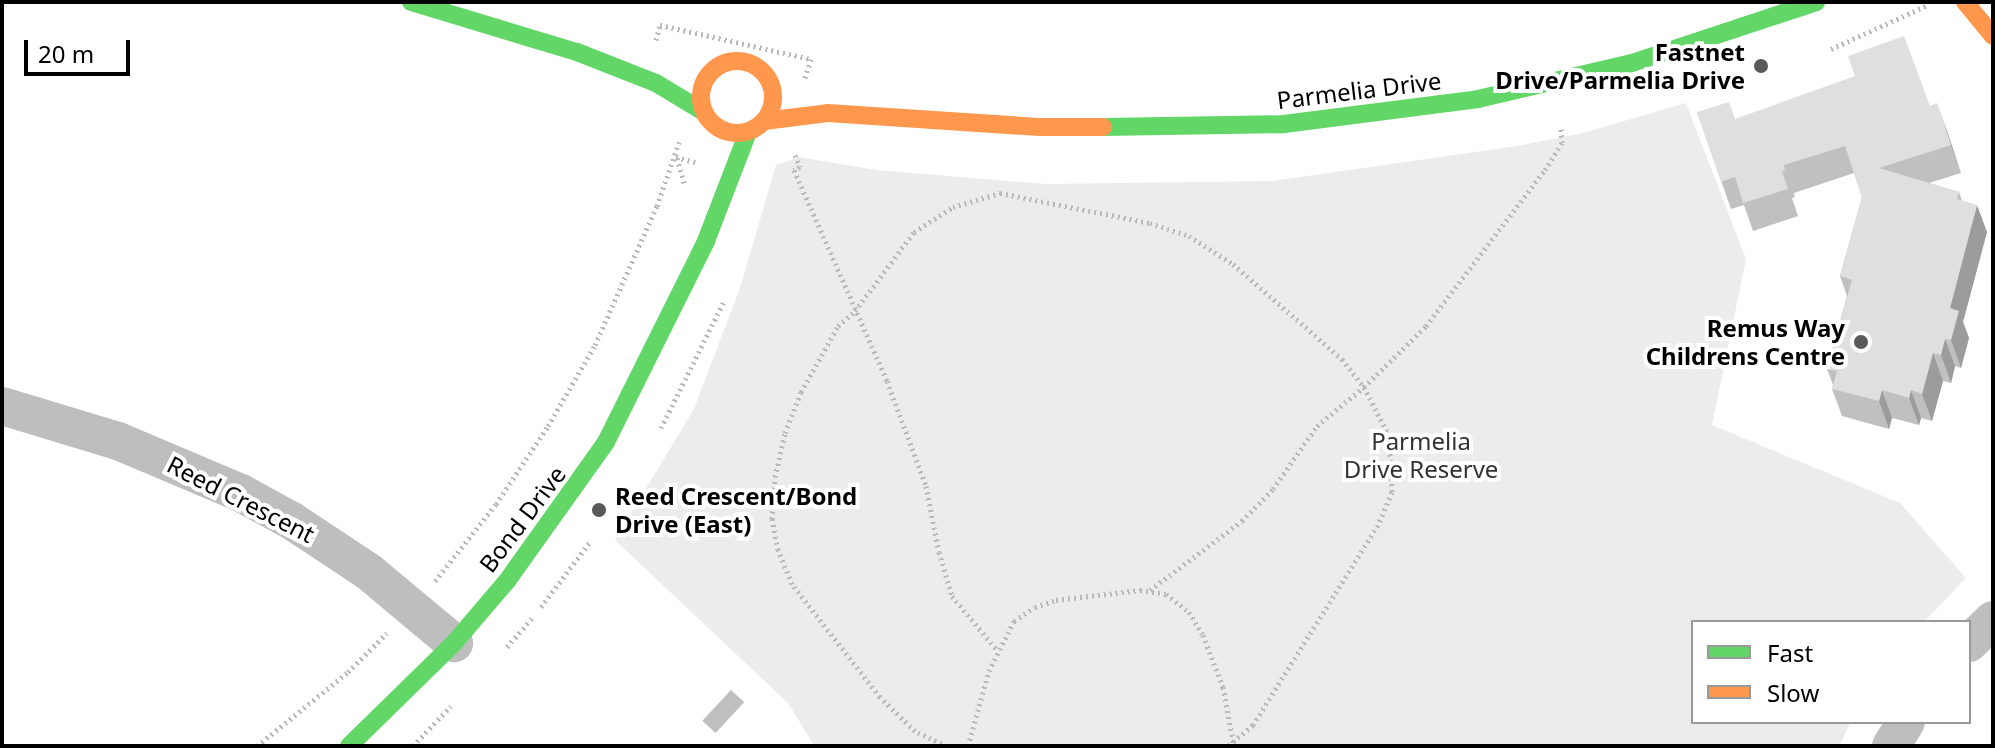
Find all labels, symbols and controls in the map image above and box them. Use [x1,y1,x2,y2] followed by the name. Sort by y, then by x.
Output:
[28,24,134,74] scale bar
[38,37,94,70] text: 20 m
[1495,38,1745,94] place label: Fastnet Drive/Parmelia Drive
[1752,57,1770,75] marker: Fastnet Drive/Parmelia Drive
[1275,66,1443,114] street label: Parmelia Drive
[1646,314,1845,370] place label: Remus Way Childrens Centre
[1852,333,1870,351] marker: Remus Way Childrens Centre
[1344,427,1498,483] park label: Parmelia Drive Reserve
[163,450,319,548] street label: Reed Crescent
[473,460,571,578] street label: Bond Drive
[615,482,857,538] place label: Reed Crescent/Bond Drive (East)
[590,501,608,519] marker: Reed Crescent/Bond Drive (East)
[1691,620,1971,724] legend
[1767,636,1813,669] text: Fast
[1767,676,1819,709] text: Slow

